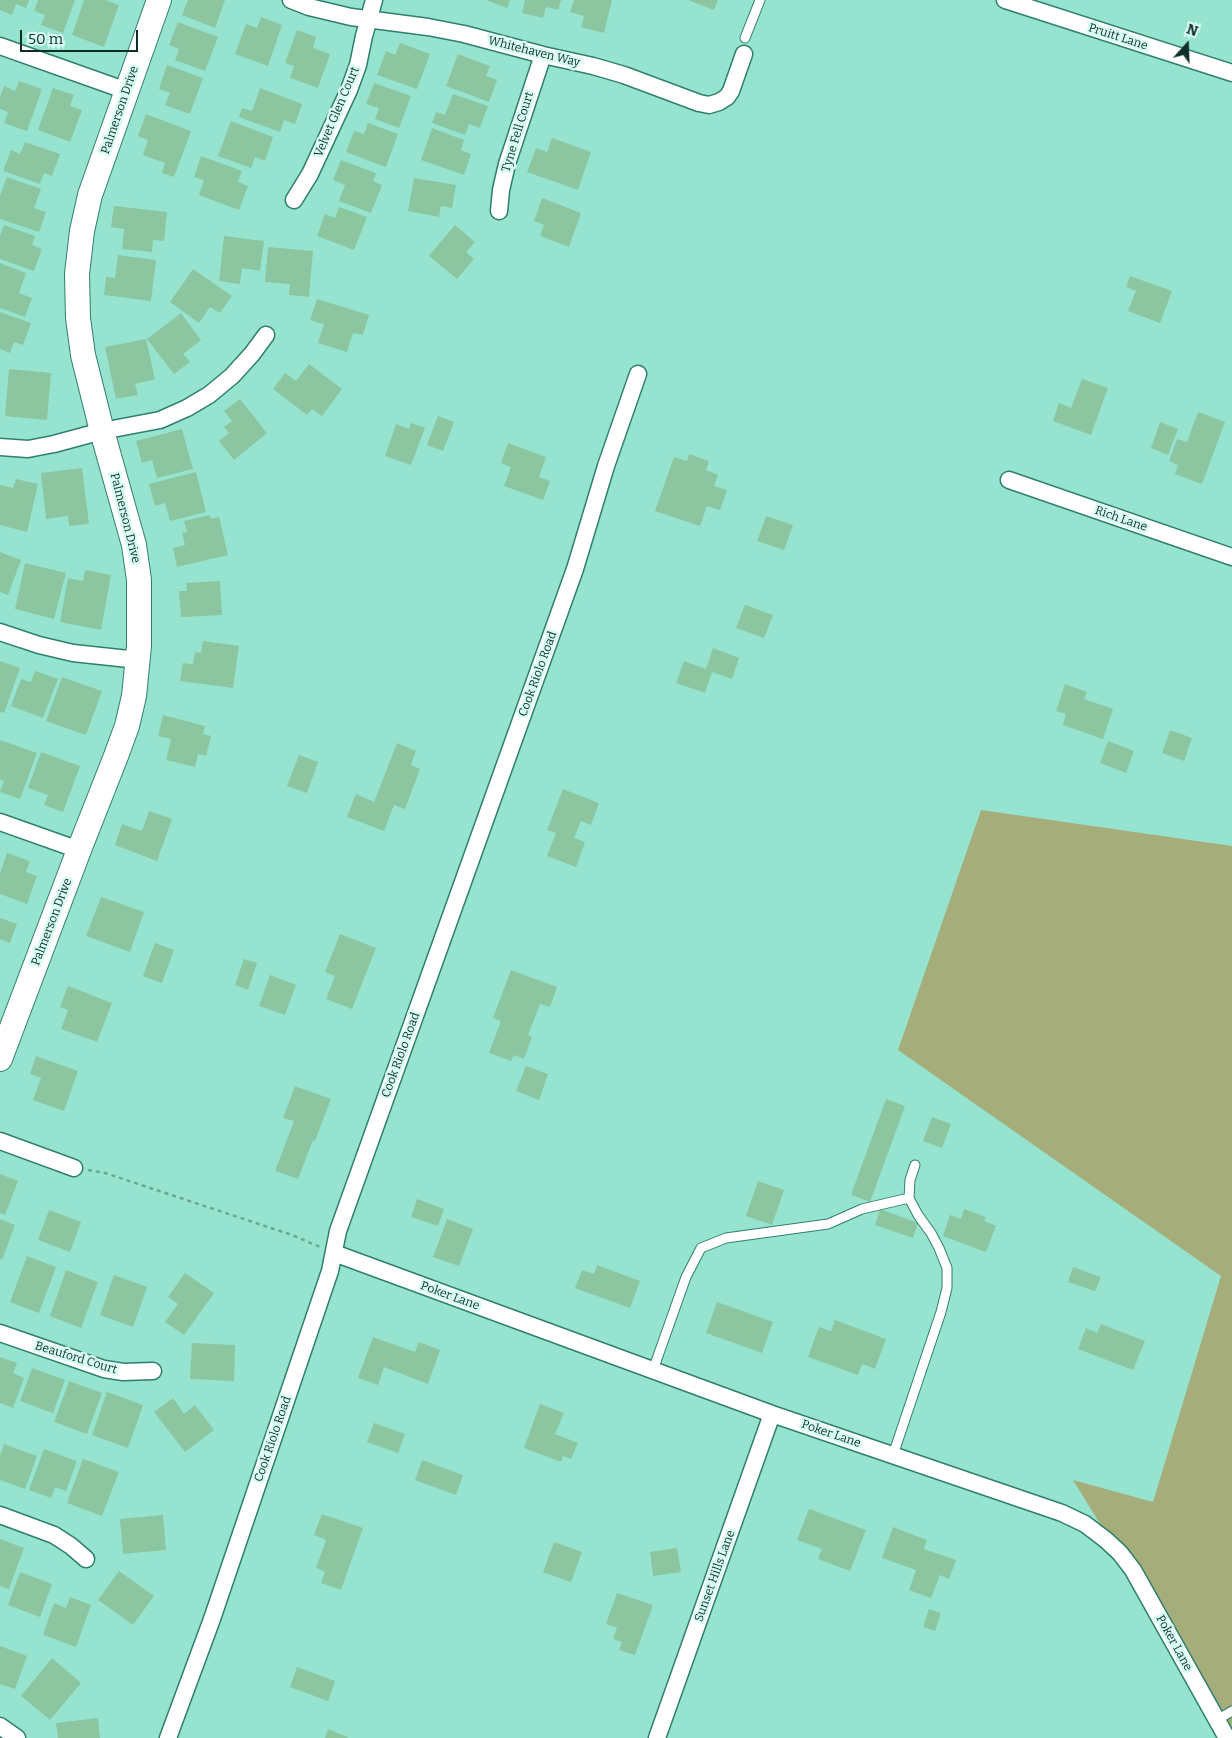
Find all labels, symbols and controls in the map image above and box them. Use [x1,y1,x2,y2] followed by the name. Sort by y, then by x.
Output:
[22,20,140,52] scale bar
[1162,20,1212,70] north arrow
[1086,21,1150,53] street label: Pruitt Lane
[1184,21,1200,40] text: N
[28,30,63,48] text: 50 m
[487,34,581,70] street label: Whitehaven Way
[98,64,142,156] street label: Palmerson Drive
[311,65,363,159] street label: Velvet Glen Court
[499,90,537,174] street label: Tyne Fell Court
[107,472,143,564] street label: Palmerson Drive
[1093,503,1149,535] street label: Rich Lane
[516,629,560,719] street label: Cook Riolo Road
[29,876,75,968] street label: Palmerson Drive
[379,1010,423,1100] street label: Cook Riolo Road
[419,1279,481,1313] street label: Poker Lane
[33,1339,119,1377] street label: Beauford Court
[252,1394,294,1484] street label: Cook Riolo Road
[799,1417,863,1451] street label: Poker Lane
[692,1528,738,1624] street label: Sunset Hills Lane
[1153,1613,1195,1673] street label: Poker Lane

